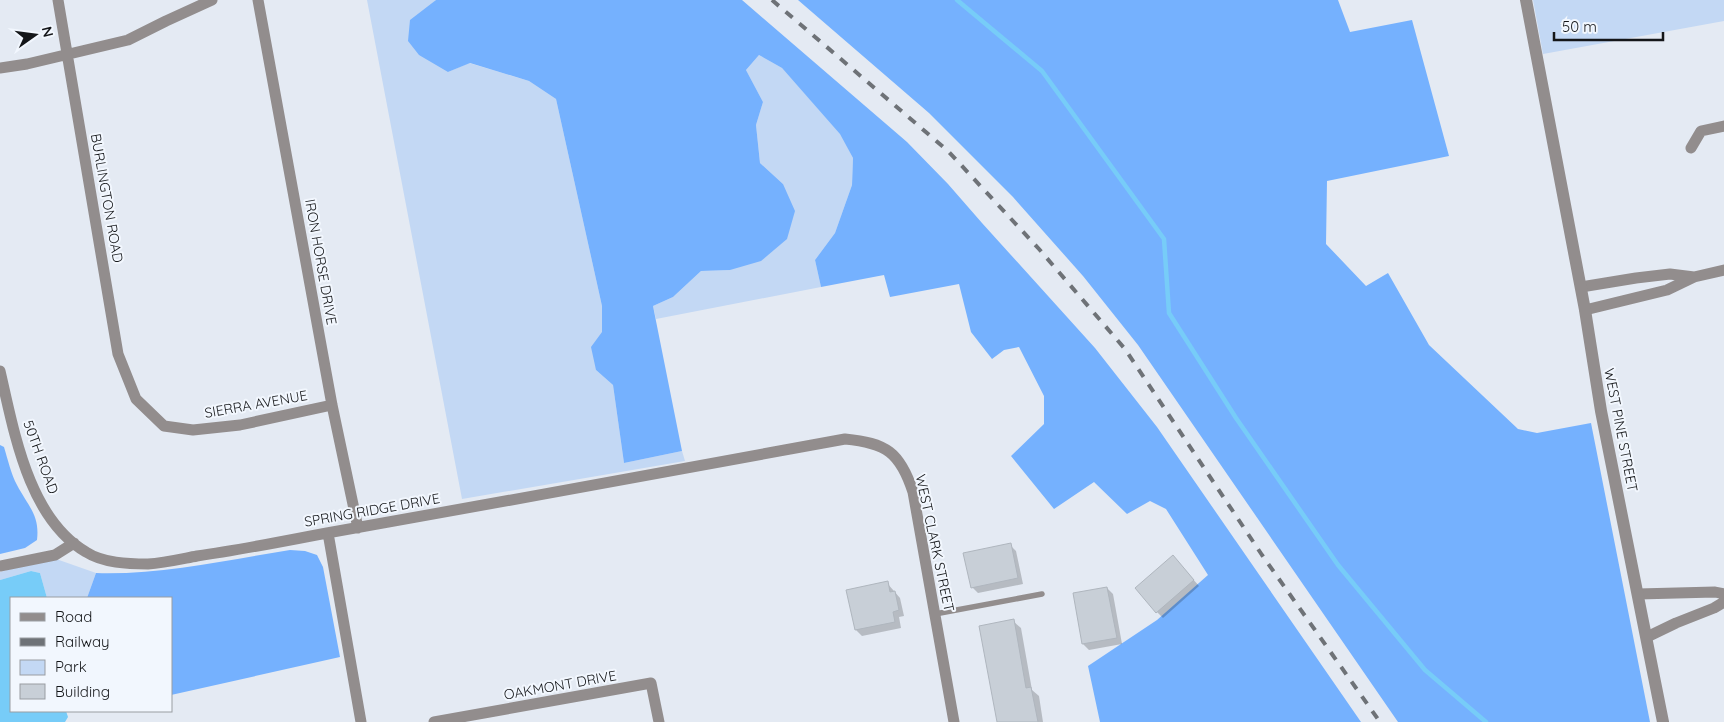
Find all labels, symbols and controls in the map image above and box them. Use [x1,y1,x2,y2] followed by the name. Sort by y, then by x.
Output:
[10,10,60,60] north arrow
[1554,10,1663,42] scale bar
[1562,17,1597,36] text: 50 m
[38,25,58,39] text: N
[87,132,127,264] street label: BURLINGTON ROAD
[301,198,341,326] street label: IRON HORSE DRIVE
[1600,367,1642,493] street label: WEST PINE STREET
[203,386,309,422] street label: SIERRA AVENUE
[19,418,63,496] street label: 50TH ROAD
[912,473,958,613] street label: WEST CLARK STREET
[303,489,441,531] street label: SPRING RIDGE DRIVE
[10,597,172,712] legend
[55,607,92,626] text: Road
[55,632,110,651] text: Railway
[55,657,87,676] text: Park
[502,666,618,704] street label: OAKMONT DRIVE
[55,682,110,701] text: Building

